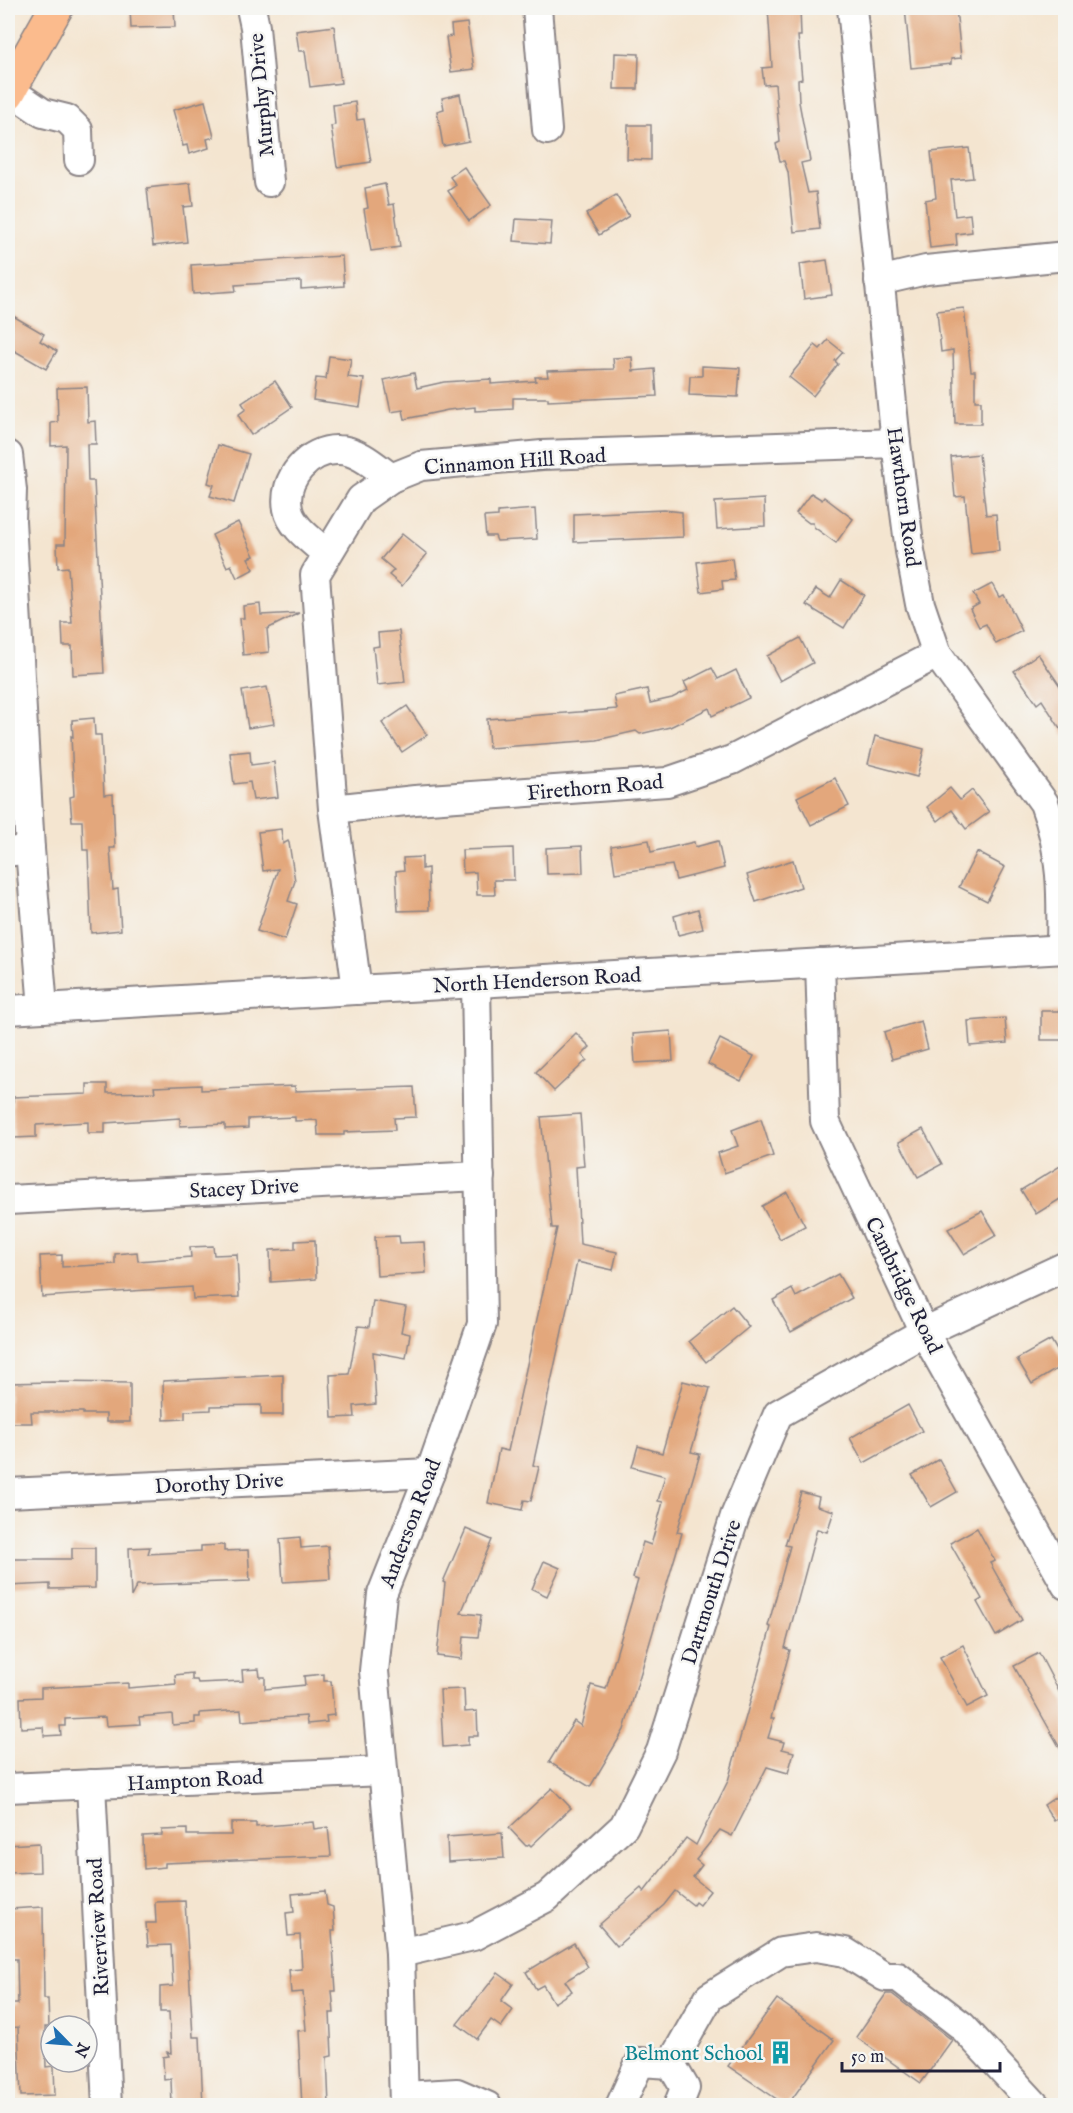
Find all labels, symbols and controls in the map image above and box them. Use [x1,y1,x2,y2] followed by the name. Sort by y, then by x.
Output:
[244,31,281,158] street label: Murphy Drive
[879,425,926,570] street label: Hawthorn Road
[423,443,608,482] street label: Cinnamon Hill Road
[526,769,665,808] street label: Firethorn Road
[432,963,643,1000] street label: North Henderson Road
[189,1173,300,1206] street label: Stacey Drive
[858,1213,948,1359] street label: Cambridge Road
[374,1455,449,1593] street label: Anderson Road
[154,1468,285,1501] street label: Dorothy Drive
[676,1516,749,1668] street label: Dartmouth Drive
[126,1764,265,1799] street label: Hampton Road
[82,1856,117,1997] street label: Riverview Road
[39,2014,99,2074] north arrow
[842,2035,1000,2073] scale bar
[69,2038,93,2060] text: N
[768,2040,794,2066] building icon: Belmont School
[624,2041,763,2068] place label: Belmont School
[851,2046,884,2069] text: 50 m

